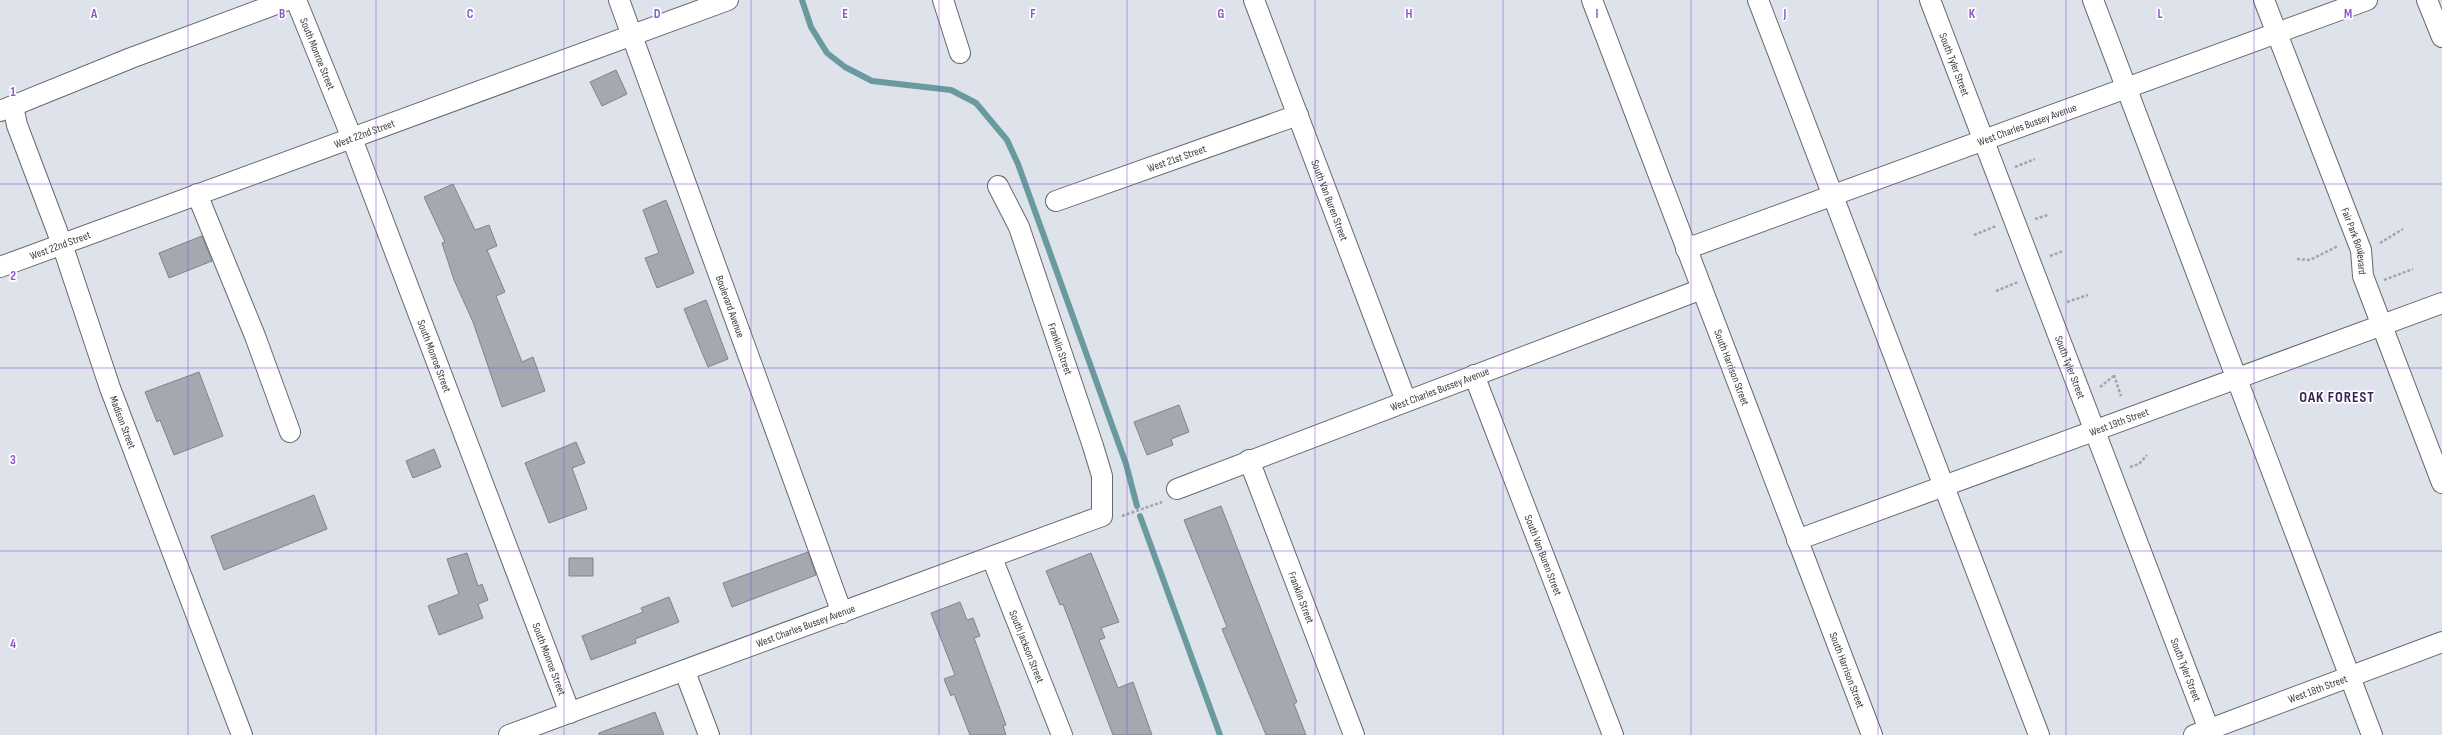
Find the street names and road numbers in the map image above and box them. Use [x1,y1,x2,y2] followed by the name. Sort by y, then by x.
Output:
[297,16,338,92] street label: South Monroe Street
[1937,31,1973,99] street label: South Tyler Street
[1975,100,2078,148] street label: West Charles Bussey Avenue
[332,116,397,150] street label: West 22nd Street
[1146,142,1208,175] street label: West 21st Street
[1309,158,1351,243] street label: South Van Buren Street
[2339,206,2369,275] street label: Fair Park Boulevard
[28,228,93,262] street label: West 22nd Street
[713,274,748,339] street label: Boulevard Avenue
[415,318,454,395] street label: South Monroe Street
[1045,321,1075,377] street label: Franklin Street
[1712,327,1752,408] street label: South Harrison Street
[2052,334,2089,401] street label: South Tyler Street
[1388,364,1491,414] street label: West Charles Bussey Avenue
[107,394,139,451] street label: Madison Street
[2087,405,2151,439] street label: West 19th Street
[1522,513,1565,598] street label: South Van Buren Street
[1286,570,1317,626] street label: Franklin Street
[754,601,857,650] street label: West Charles Bussey Avenue
[1007,608,1047,685] street label: South Jackson Street
[530,621,569,698] street label: South Monroe Street
[1827,630,1868,710] street label: South Harrison Street
[2168,636,2204,704] street label: South Tyler Street
[2286,671,2350,706] street label: West 18th Street

